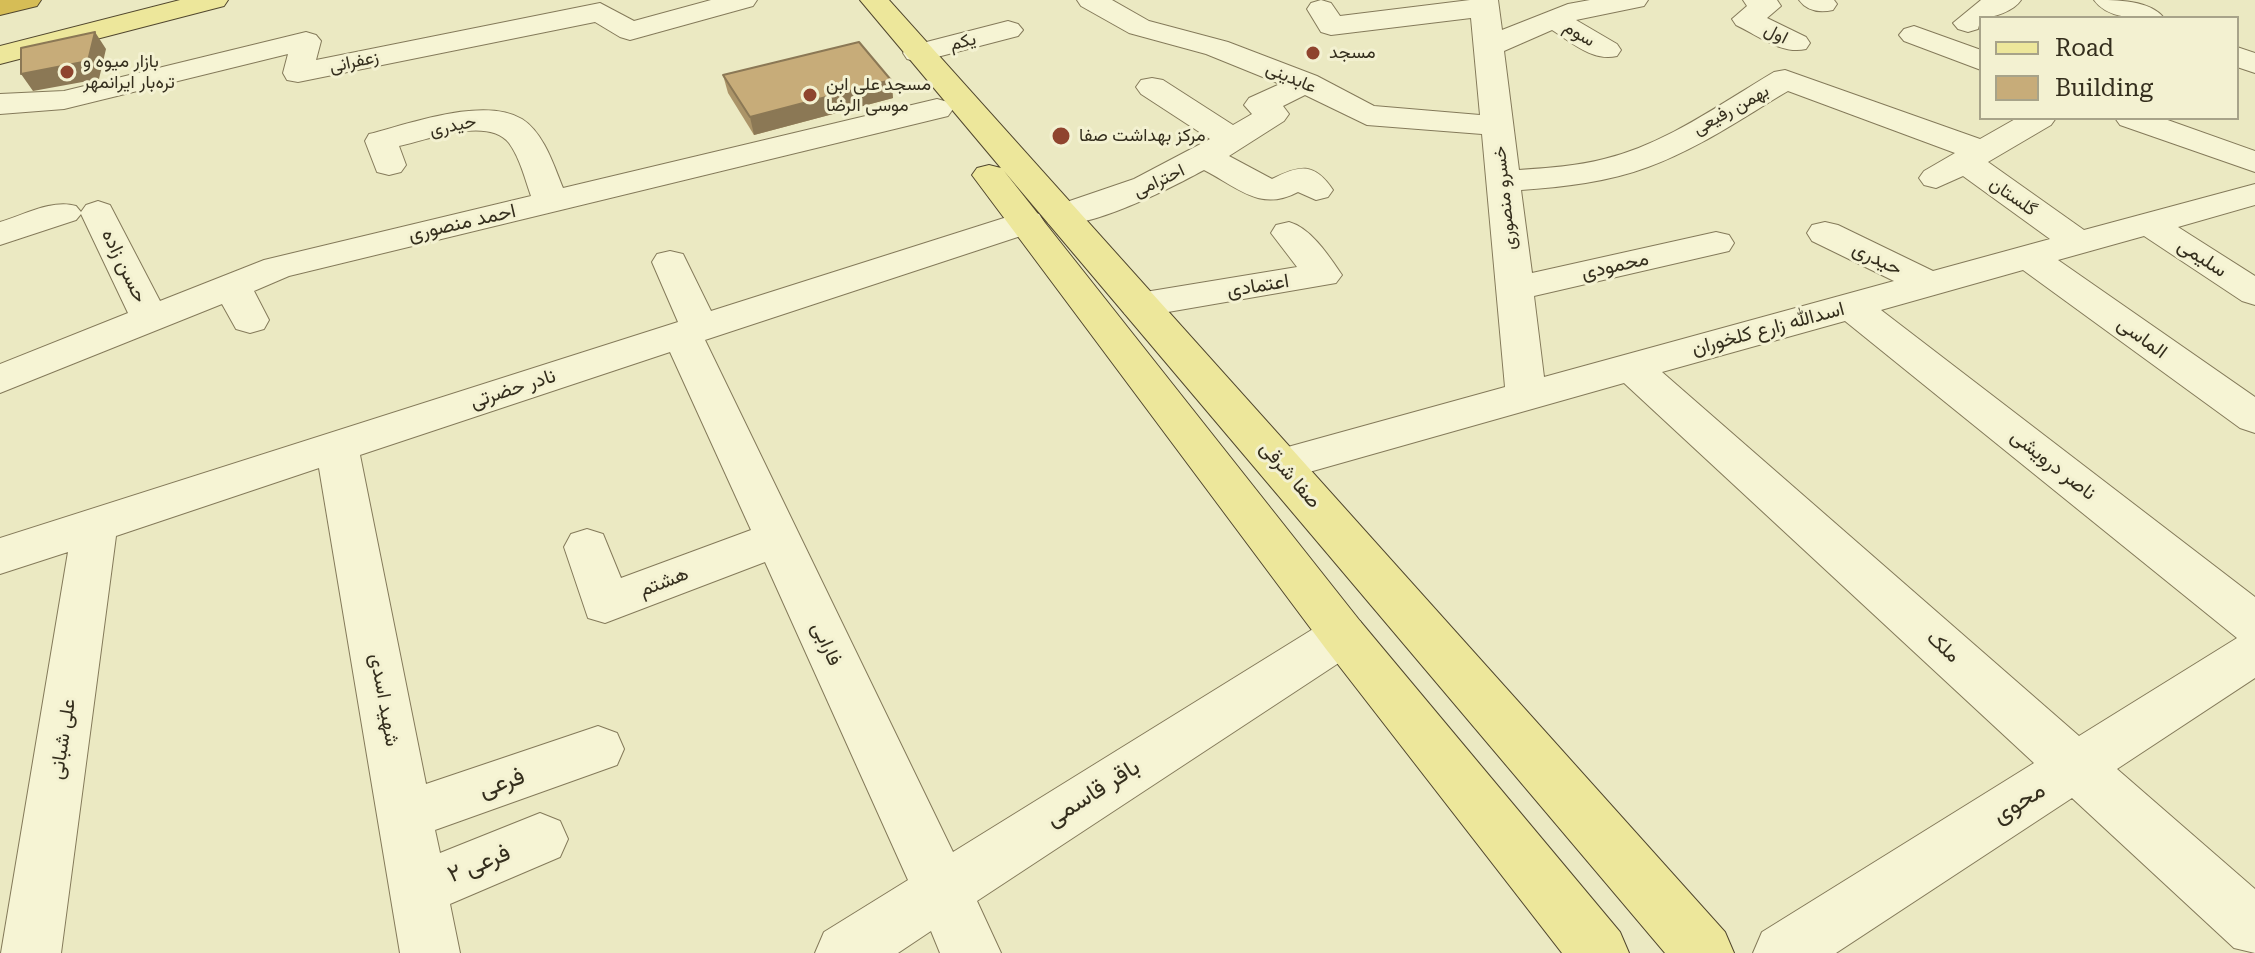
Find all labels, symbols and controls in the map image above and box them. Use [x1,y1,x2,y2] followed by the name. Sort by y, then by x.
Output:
[1559,16,1599,52] street label: سوم
[1979,16,2239,120] legend
[1761,19,1791,49] street label: اول
[948,28,978,56] street label: یکم
[2055,34,2114,62] text: Road
[1329,42,1376,64] place label: مسجد
[1304,44,1322,62] marker: مسجد
[327,46,381,78] street label: زعفرانی
[83,51,175,94] place label: بازار میوه و تره‌بار ایرانمهر
[1263,58,1319,98] street label: عابدینی
[58,63,76,81] marker: بازار میوه و تره‌بار ایرانمهر
[826,74,931,116] place label: مسجد علی ابن موسی الرضا
[2055,74,2153,102] text: Building
[1689,80,1773,140] street label: بهمن رفیعی
[801,86,819,104] marker: مسجد علی ابن موسی الرضا
[428,111,478,141] street label: حیدری
[1050,125,1072,147] marker: مرکز بهداشت صفا
[1079,125,1206,147] place label: مرکز بهداشت صفا
[1489,145,1521,251] street label: خسرو منصوری
[1130,160,1188,202] street label: احترامی
[1985,173,2041,221] street label: گلستان
[406,199,518,247] street label: احمد منصوری
[96,225,152,307] street label: حسن زاده
[2173,233,2231,283] street label: سلیمی
[1848,237,1906,281] street label: حیدری
[1579,247,1651,285] street label: محمودی
[1225,269,1291,303] street label: اعتمادی
[1689,297,1847,361] street label: اسدالله زارع کلخوران
[2112,312,2172,364] street label: الماسی
[467,364,559,414] street label: نادر حضرتی
[2006,424,2100,506] street label: ناصر درویشی
[1254,436,1326,514] street label: صفا شرقی
[636,562,692,602] street label: هشتم
[806,618,846,670] street label: فارابی
[1922,626,1964,668] street label: ملک
[364,652,404,748] street label: شهید اسدی
[45,697,81,781] street label: علی شبانی
[1041,753,1145,833] street label: باقر قاسمی
[475,762,529,804] street label: فرعی
[1987,776,2051,830] street label: محوی
[443,838,515,890] street label: فرعی ۲

